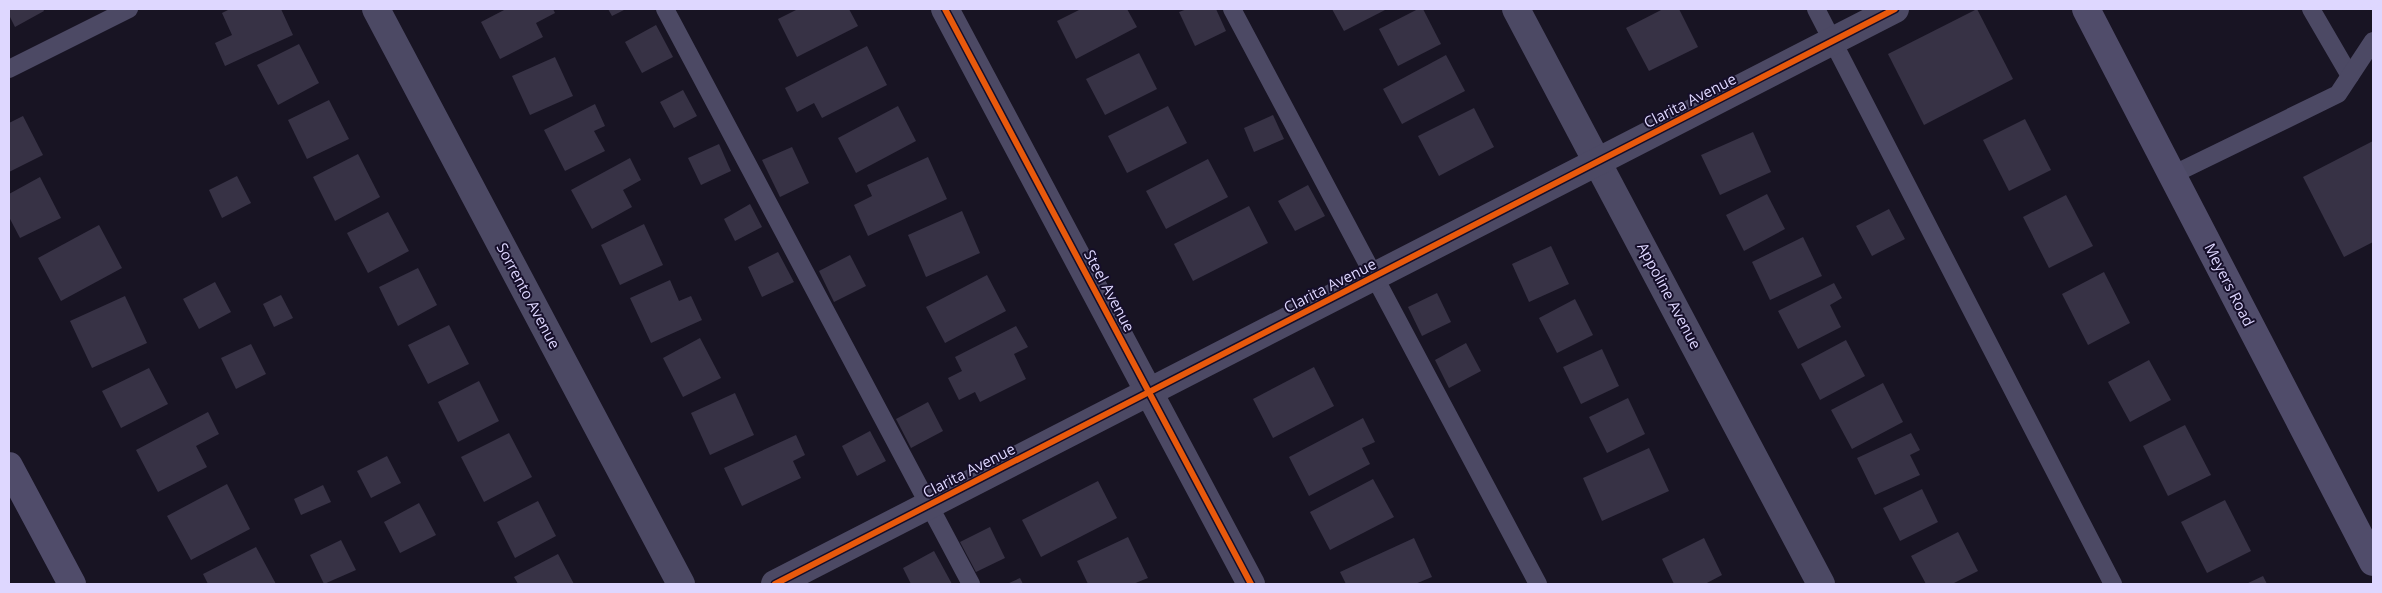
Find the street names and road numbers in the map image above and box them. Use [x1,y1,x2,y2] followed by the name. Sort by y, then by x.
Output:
[1640,68,1739,132] street label: Clarita Avenue
[492,239,565,352] street label: Sorrento Avenue
[1633,239,1706,352] street label: Appoline Avenue
[2200,240,2259,330] street label: Meyers Road
[1080,246,1140,335] street label: Steel Avenue
[1280,253,1379,317] street label: Clarita Avenue
[919,438,1018,502] street label: Clarita Avenue

